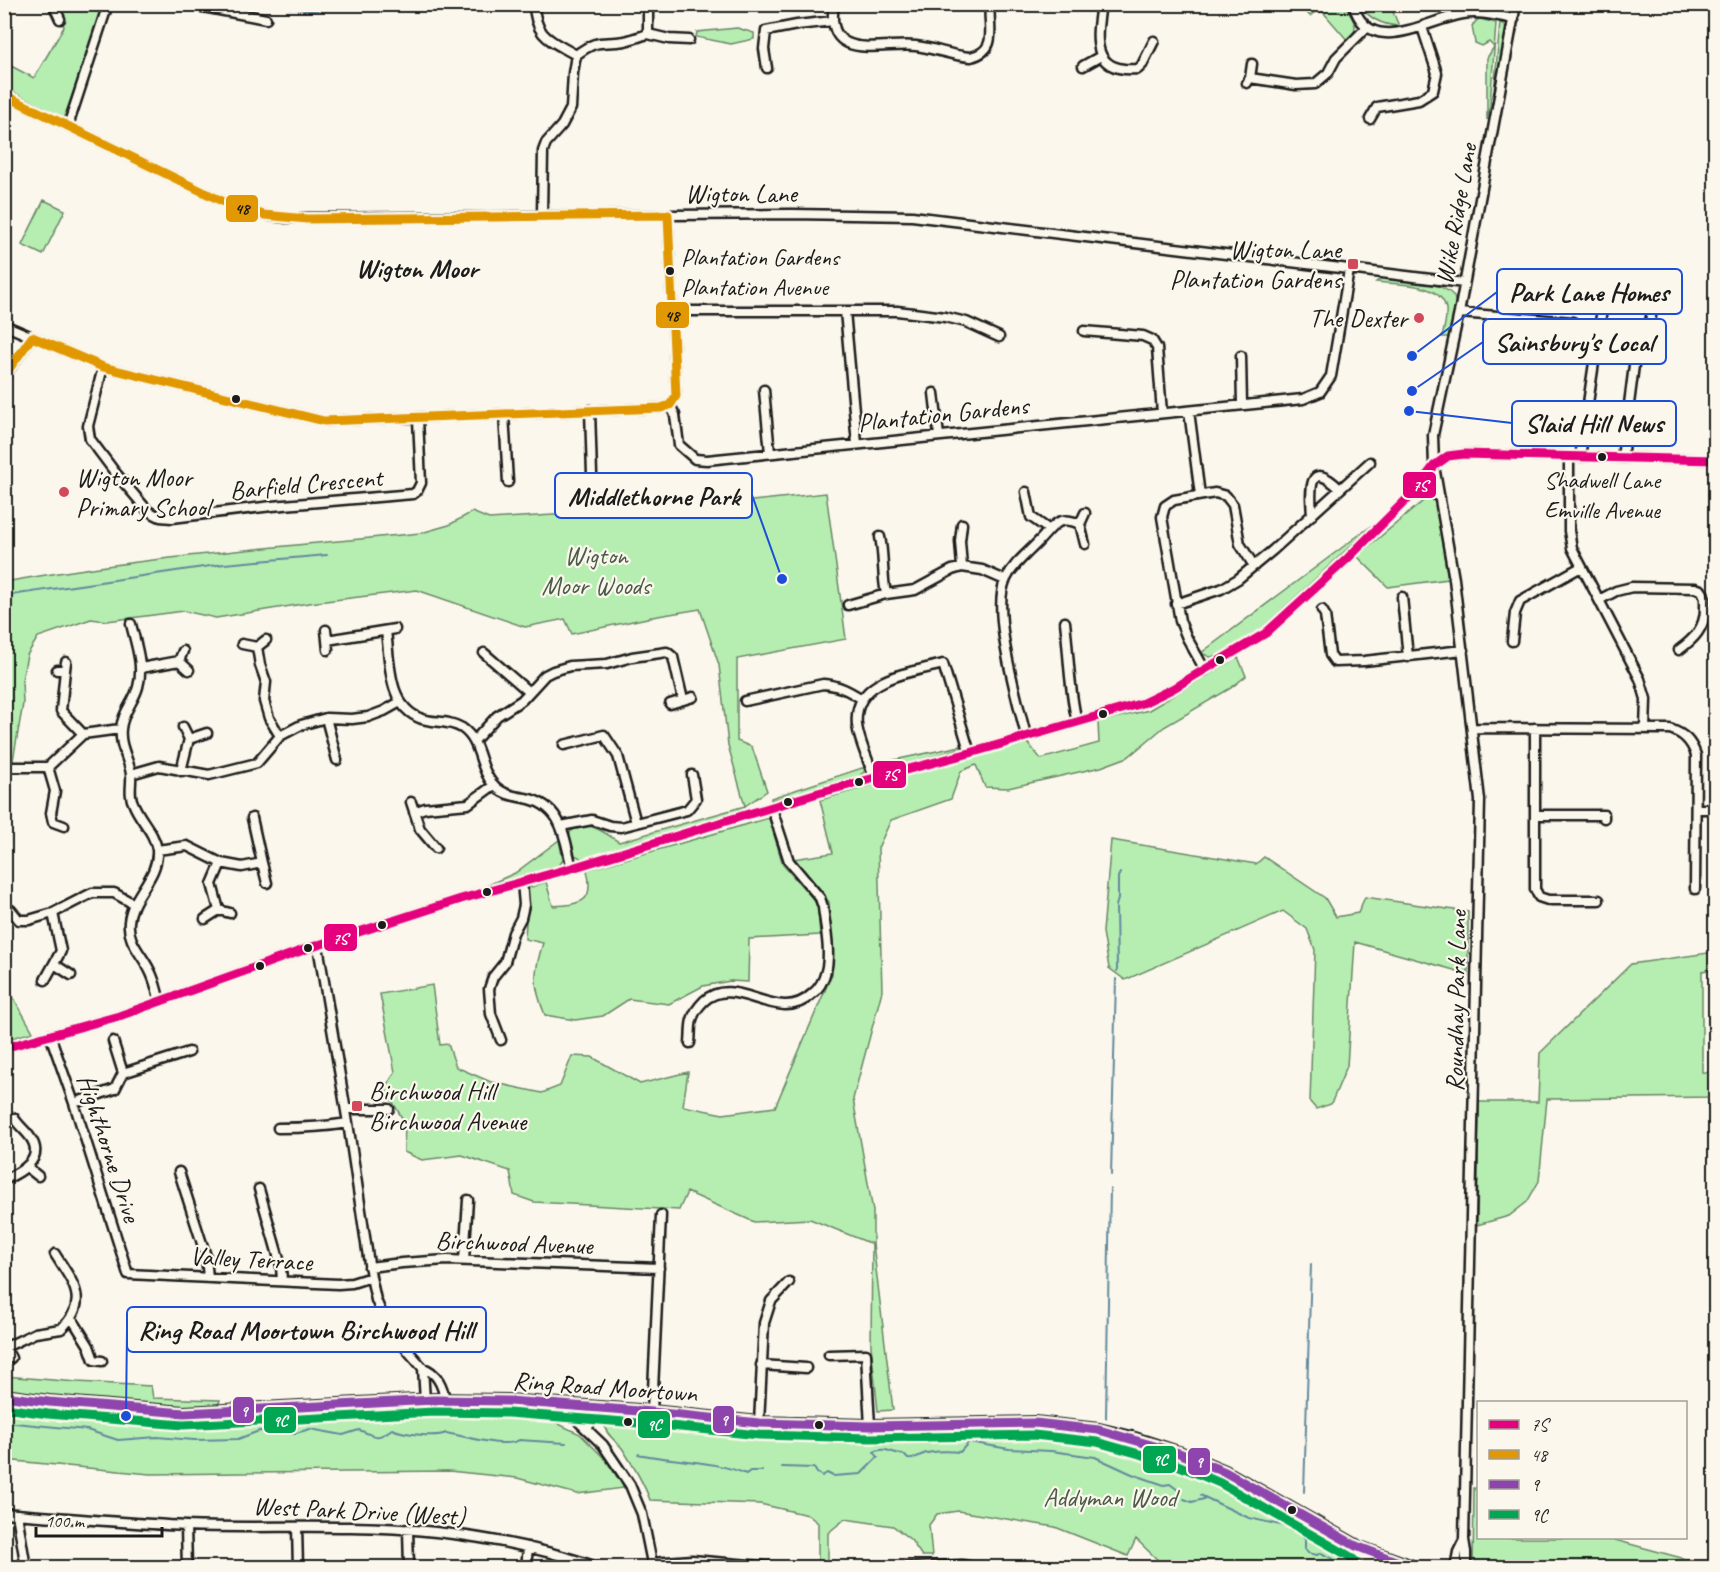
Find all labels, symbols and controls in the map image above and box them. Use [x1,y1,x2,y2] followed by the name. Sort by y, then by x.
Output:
[1427,140,1485,287] street label: Wike Ridge Lane
[685,177,799,210] street label: Wigton Lane
[225,194,259,223] line badge: 48
[235,199,251,219] text: 48
[1170,233,1344,296] place label: Wigton Lane Plantation Gardens
[681,242,841,302] place label: Plantation Gardens Plantation Avenue
[356,251,481,285] district label: Wigton Moor
[1346,257,1360,271] marker: Wigton Lane Plantation Gardens
[664,265,676,277] marker: Plantation Gardens Plantation Avenue
[1497,269,1682,314] callout: Park Lane Homes
[1509,275,1671,309] text: Park Lane Homes
[655,301,690,329] line badge: 48
[1309,302,1410,335] place label: The Dexter
[665,306,681,326] text: 48
[1412,311,1426,325] marker: The Dexter
[1483,319,1666,364] callout: Sainsbury's Local
[1494,325,1659,359] text: Sainsbury's Local
[856,388,1032,439] street label: Plantation Gardens
[230,393,242,405] unlabelled marker
[1512,401,1676,446] callout: Slaid Hill News
[1525,406,1666,440] text: Slaid Hill News
[1596,451,1608,463] marker: Shadwell Lane Emville Avenue
[76,461,214,524] place label: Wigton Moor Primary School
[228,461,386,507] street label: Barfield Crescent
[1544,465,1662,525] place label: Shadwell Lane Emville Avenue
[1402,471,1437,499] line badge: 7S
[555,473,752,518] callout: Middlethorne Park
[1412,476,1432,496] text: 7S
[568,479,743,513] text: Middlethorne Park
[57,485,71,499] marker: Wigton Moor Primary School
[542,539,653,602] park label: Wigton Moor Woods
[1214,654,1226,666] unlabelled marker
[1097,708,1109,720] unlabelled marker
[872,760,907,789] line badge: 7S
[882,765,902,785] text: 7S
[853,776,865,788] unlabelled marker
[782,796,794,808] unlabelled marker
[481,886,493,898] unlabelled marker
[1438,909,1474,1092] street label: Roundhay Park Lane
[376,919,388,931] unlabelled marker
[323,923,358,952] line badge: 7S
[332,929,352,949] text: 7S
[302,942,314,954] unlabelled marker
[254,960,266,972] unlabelled marker
[70,1070,149,1227] street label: Highthorne Drive
[369,1075,528,1138] place label: Birchwood Hill Birchwood Avenue
[350,1099,364,1113] marker: Birchwood Hill Birchwood Avenue
[435,1224,595,1262] street label: Birchwood Avenue
[189,1239,314,1279] street label: Valley Terrace
[127,1307,486,1352] callout: Ring Road Moortown Birchwood Hill
[138,1313,479,1347] text: Ring Road Moortown Birchwood Hill
[512,1364,700,1410] street label: Ring Road Moortown
[232,1396,255,1424] line badge: 9
[240,1401,249,1421] text: 9
[1477,1401,1687,1539] legend
[712,1405,735,1434] line badge: 9
[263,1406,297,1434] line badge: 9C
[637,1410,671,1439] line badge: 9C
[720,1410,729,1430] text: 9
[273,1411,290,1431] text: 9C
[1531,1414,1551,1436] text: 7S
[647,1415,664,1435] text: 9C
[622,1416,634,1428] unlabelled marker
[813,1419,825,1431] unlabelled marker
[1531,1444,1549,1466] text: 48
[1142,1445,1177,1474] line badge: 9C
[1187,1447,1211,1476] line badge: 9
[1153,1450,1170,1470] text: 9C
[1195,1452,1204,1472] text: 9
[1531,1474,1541,1496] text: 9
[1043,1481,1181,1514] park label: Addyman Wood
[252,1489,467,1533] street label: West Park Drive (West)
[36,1500,162,1538] scale bar
[1286,1504,1298,1516] unlabelled marker
[1531,1504,1550,1526] text: 9C
[45,1510,86,1532] text: 100 m

